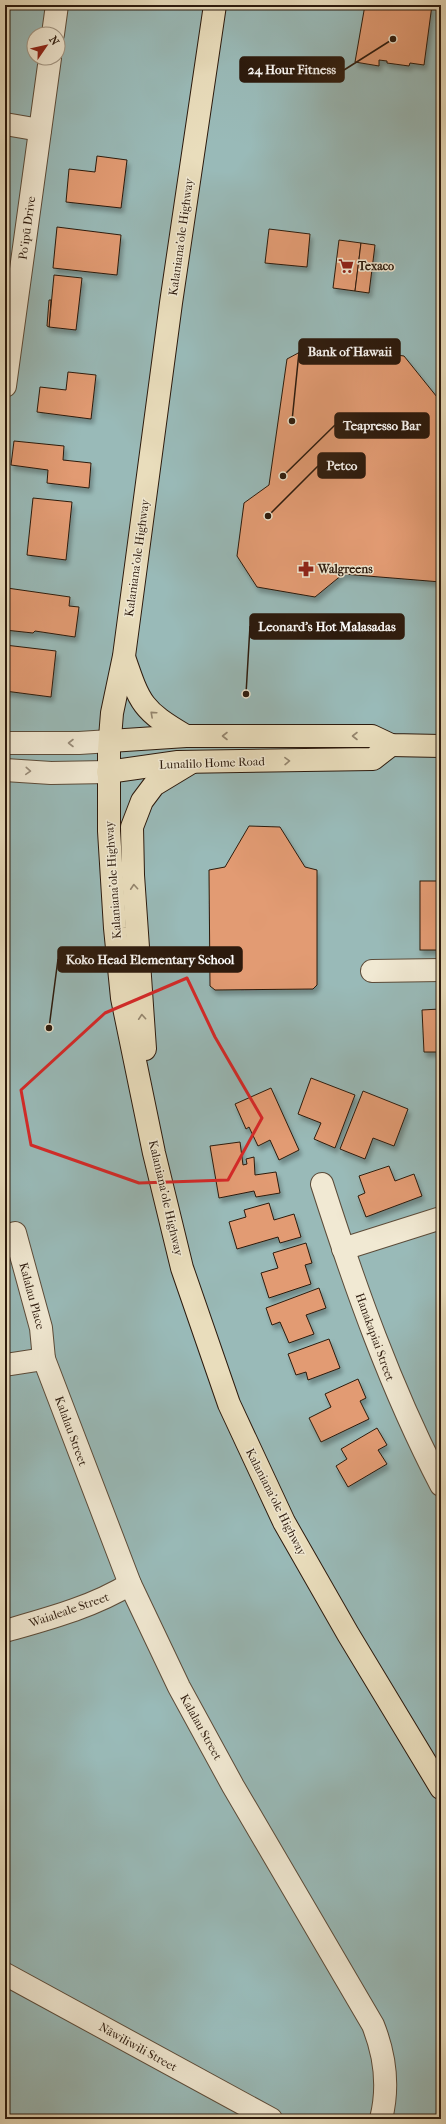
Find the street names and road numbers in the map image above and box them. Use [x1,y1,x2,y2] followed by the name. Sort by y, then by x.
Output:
[166,177,196,297] street label: Kalaniana’ole Highway
[16,195,38,261] street label: Po‘ipū Drive
[122,498,152,618] street label: Kalaniana’ole Highway
[159,754,266,772] street label: Lunalilo Home Road
[102,820,124,940] street label: Kalaniana’ole Highway
[146,1139,186,1258] street label: Kalaniana’ole Highway
[16,1261,48,1331] street label: Kalalau Place
[353,1291,398,1384] street label: Hanakapiai Street
[52,1394,90,1468] street label: Kalalau Street
[243,1446,309,1558] street label: Kalaniana’ole Highway
[26,1590,112,1631] street label: Waialeale Street
[177,1692,225,1763] street label: Kalalau Street
[96,2020,180,2075] street label: Nāwiliwili Street

